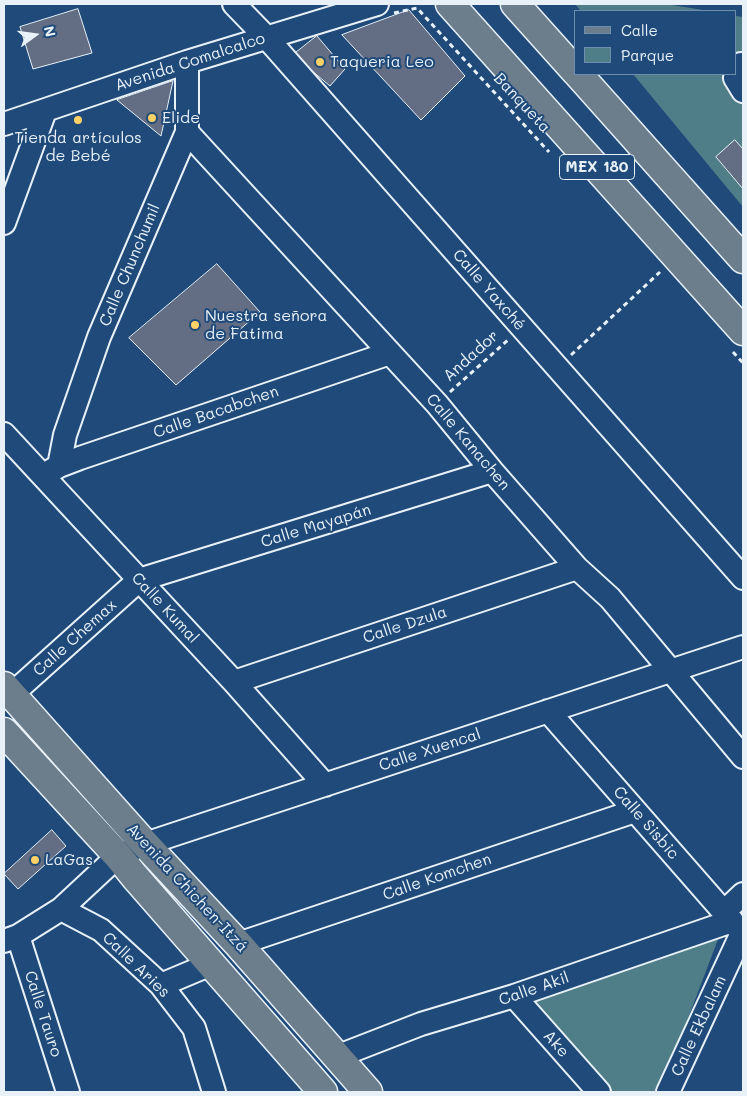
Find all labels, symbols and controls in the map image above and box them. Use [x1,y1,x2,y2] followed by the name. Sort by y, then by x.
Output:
[10,10,60,60] north arrow
[574,10,737,75] legend
[621,20,658,40] text: Calle
[40,24,61,39] text: N
[112,29,268,95] street label: Avenida Comalcalco
[621,45,674,65] text: Parque
[330,52,434,72] place label: Taqueria Leo
[314,56,326,68] marker: Taqueria Leo
[490,69,554,137] street label: Banqueta
[162,108,200,128] place label: Elide
[146,112,158,124] marker: Elide
[72,114,84,126] marker: Tienda artículos de Bebé
[14,128,142,166] place label: Tienda artículos de Bebé
[560,154,634,180] road number: MEX 180
[95,201,165,329] street label: Calle Chunchumil
[449,245,529,335] street label: Calle Yaxché
[205,306,327,344] place label: Nuestra señora de Fatima
[189,319,201,331] marker: Nuestra señora de Fatima
[439,326,503,386] street label: Andador
[151,382,281,442] street label: Calle Bacabchen
[422,390,514,494] street label: Calle Kanachen
[259,500,373,552] street label: Calle Mayapán
[127,569,203,647] street label: Calle Kumal
[29,596,121,680] street label: Calle Chemax
[361,602,449,648] street label: Calle Dzula
[377,724,483,776] street label: Calle Xuencal
[609,783,683,863] street label: Calle Sisbic
[122,820,252,956] street label: Avenida Chichen-Itzá
[380,849,494,905] street label: Calle Komchen
[45,850,93,870] place label: LaGas
[29,854,41,866] marker: LaGas
[98,928,174,1002] street label: Calle Aries
[20,968,66,1060] street label: Calle Tauro
[496,968,572,1010] street label: Calle Akil
[667,973,731,1079] street label: Calle Ekbalam
[539,1027,573,1061] street label: Ake

